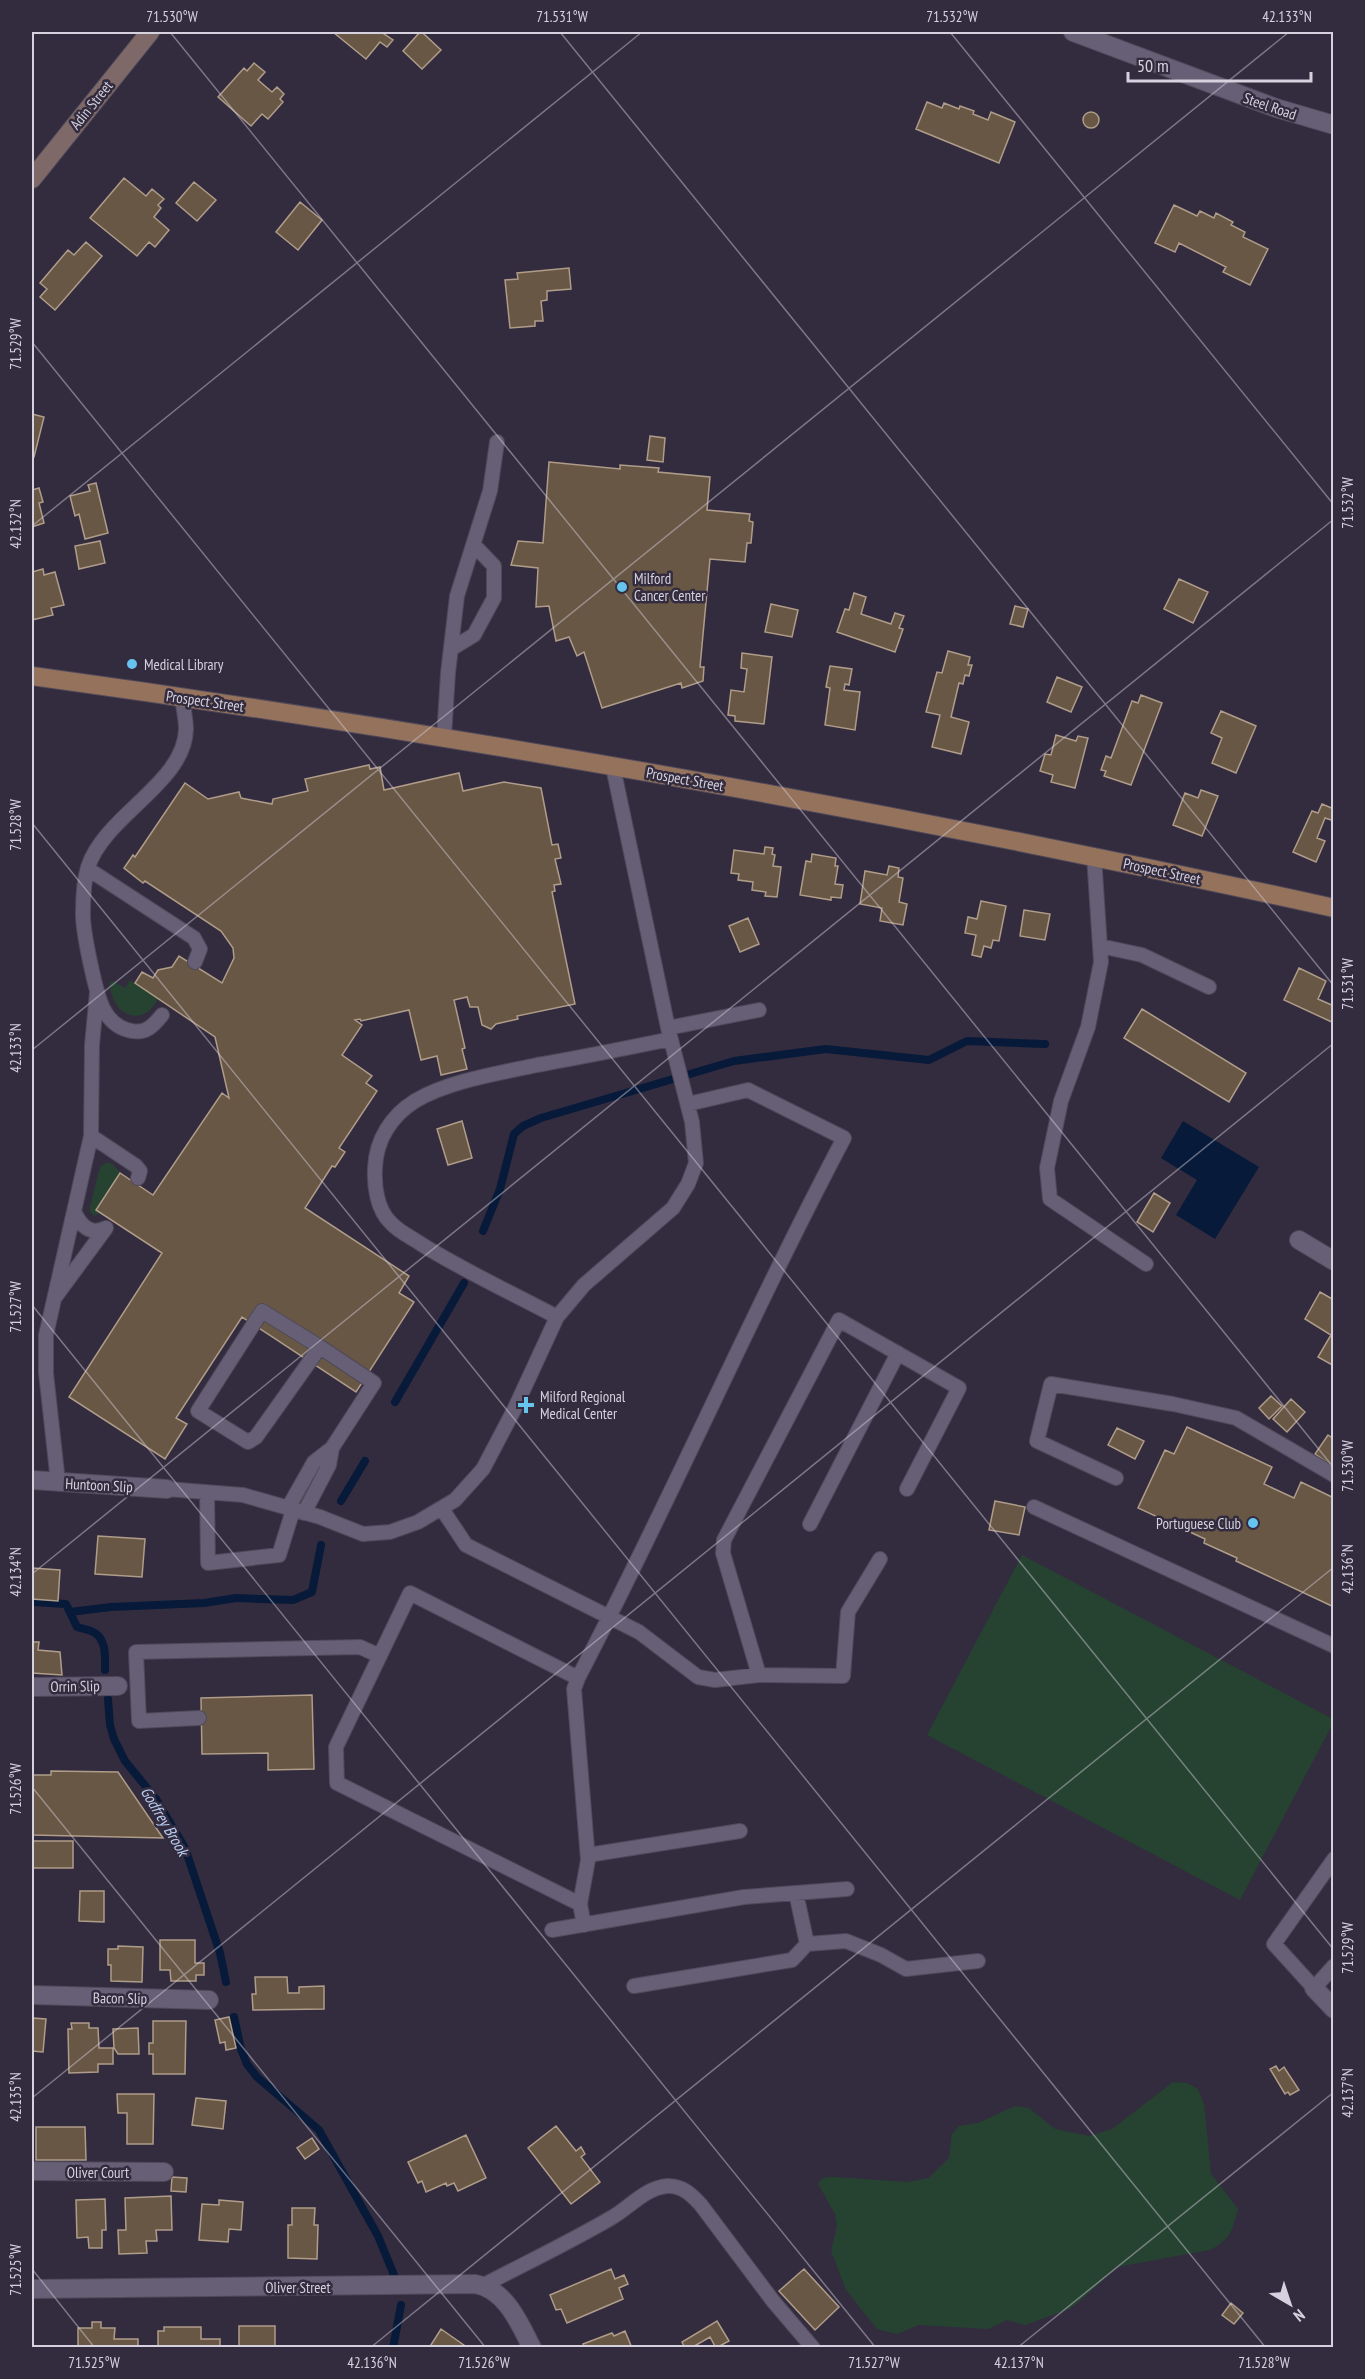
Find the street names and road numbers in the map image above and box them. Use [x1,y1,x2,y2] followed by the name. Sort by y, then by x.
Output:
[65,77,117,133] street label: Adin Street
[1241,88,1299,124] street label: Steel Road
[165,686,245,716] street label: Prospect Street
[645,763,725,795] street label: Prospect Street
[1122,854,1202,888] street label: Prospect Street
[65,1474,133,1496] street label: Huntoon Slip
[50,1676,100,1696] street label: Orrin Slip
[93,1988,147,2008] street label: Bacon Slip
[67,2163,129,2182] street label: Oliver Court
[265,2278,331,2297] street label: Oliver Street

